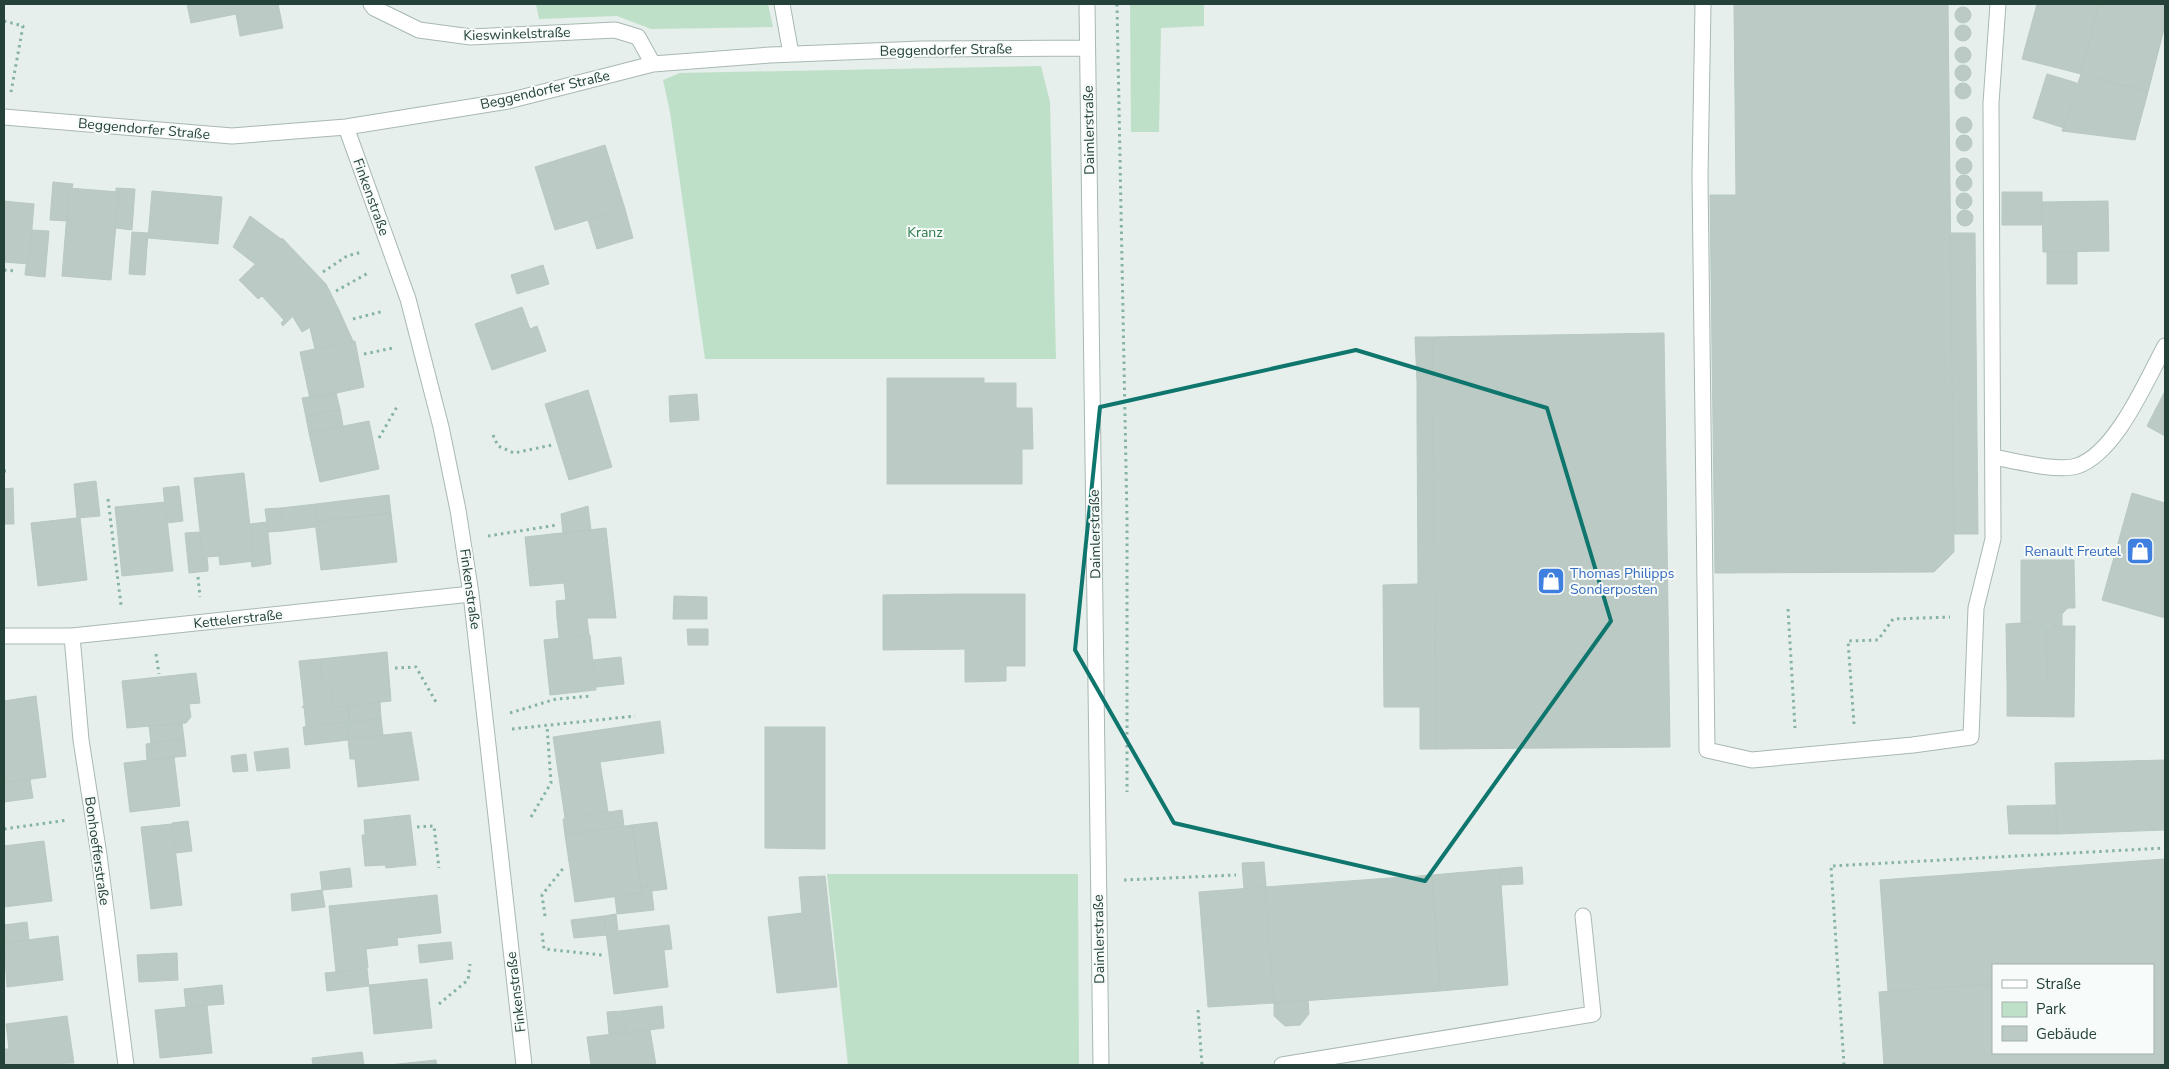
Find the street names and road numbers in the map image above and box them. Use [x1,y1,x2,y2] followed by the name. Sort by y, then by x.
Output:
[463,23,571,45] street label: Kieswinkelstraße
[880,39,1012,61] street label: Beggendorfer Straße
[478,66,612,114] street label: Beggendorfer Straße
[1079,85,1099,175] street label: Daimlerstraße
[77,114,211,144] street label: Beggendorfer Straße
[348,156,394,238] street label: Finkenstraße
[1085,489,1105,579] street label: Daimlerstraße
[455,548,485,630] street label: Finkenstraße
[193,605,283,633] street label: Kettelerstraße
[80,795,114,907] street label: Bonhoefferstraße
[1089,894,1109,984] street label: Daimlerstraße
[502,951,530,1033] street label: Finkenstraße

